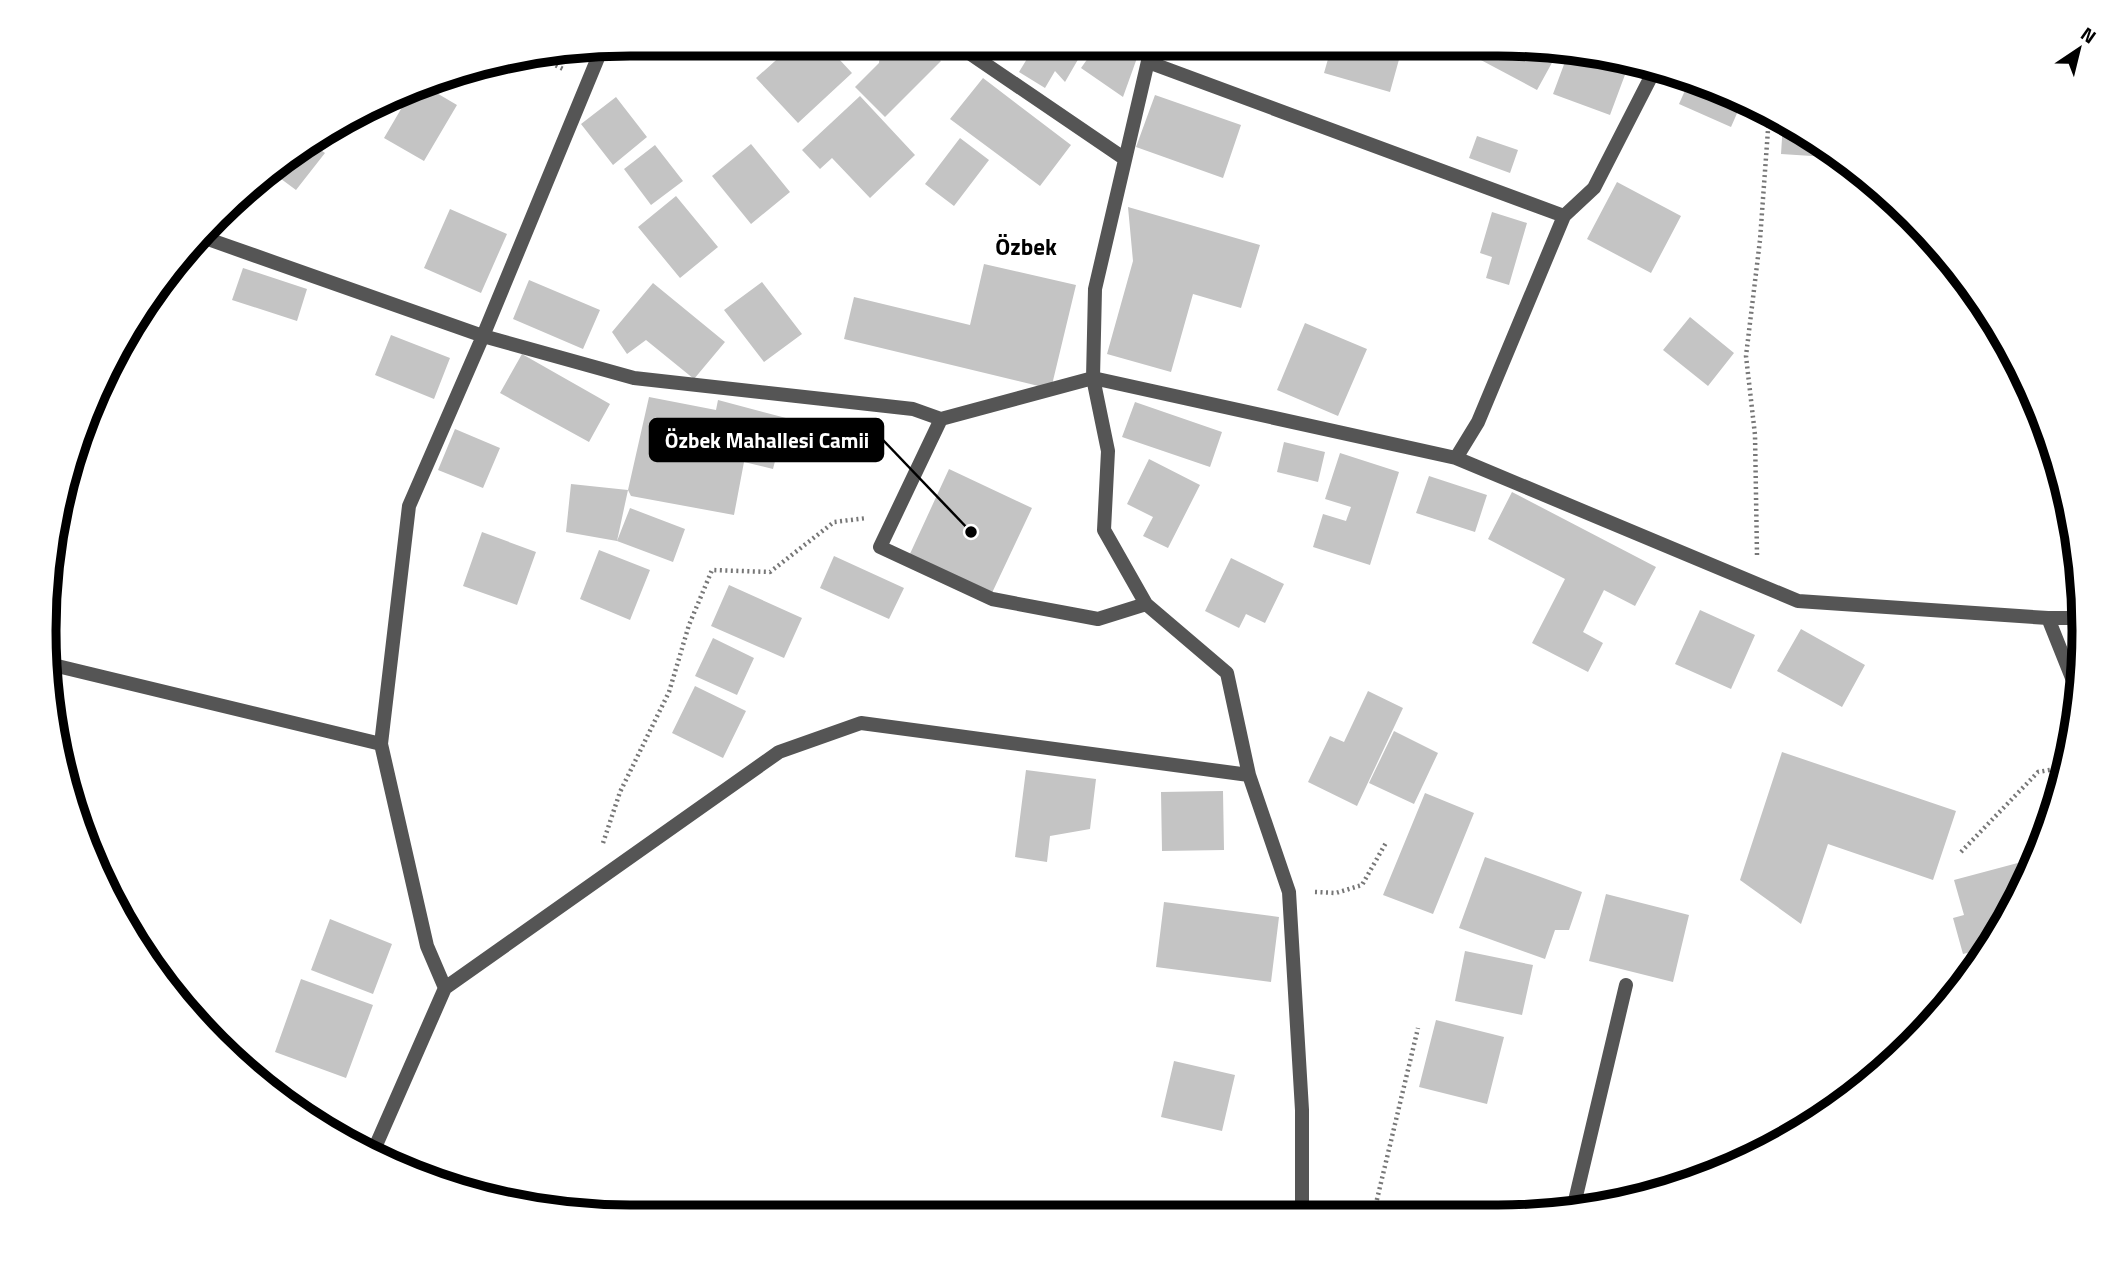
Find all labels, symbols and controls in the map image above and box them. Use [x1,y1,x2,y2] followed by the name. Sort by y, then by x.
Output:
[2044,14,2114,84] north arrow
[2075,19,2103,50] text: N
[995,229,1057,264] district label: Özbek
[650,419,883,461] callout: Özbek Mahallesi Camii
[665,424,869,456] text: Özbek Mahallesi Camii

